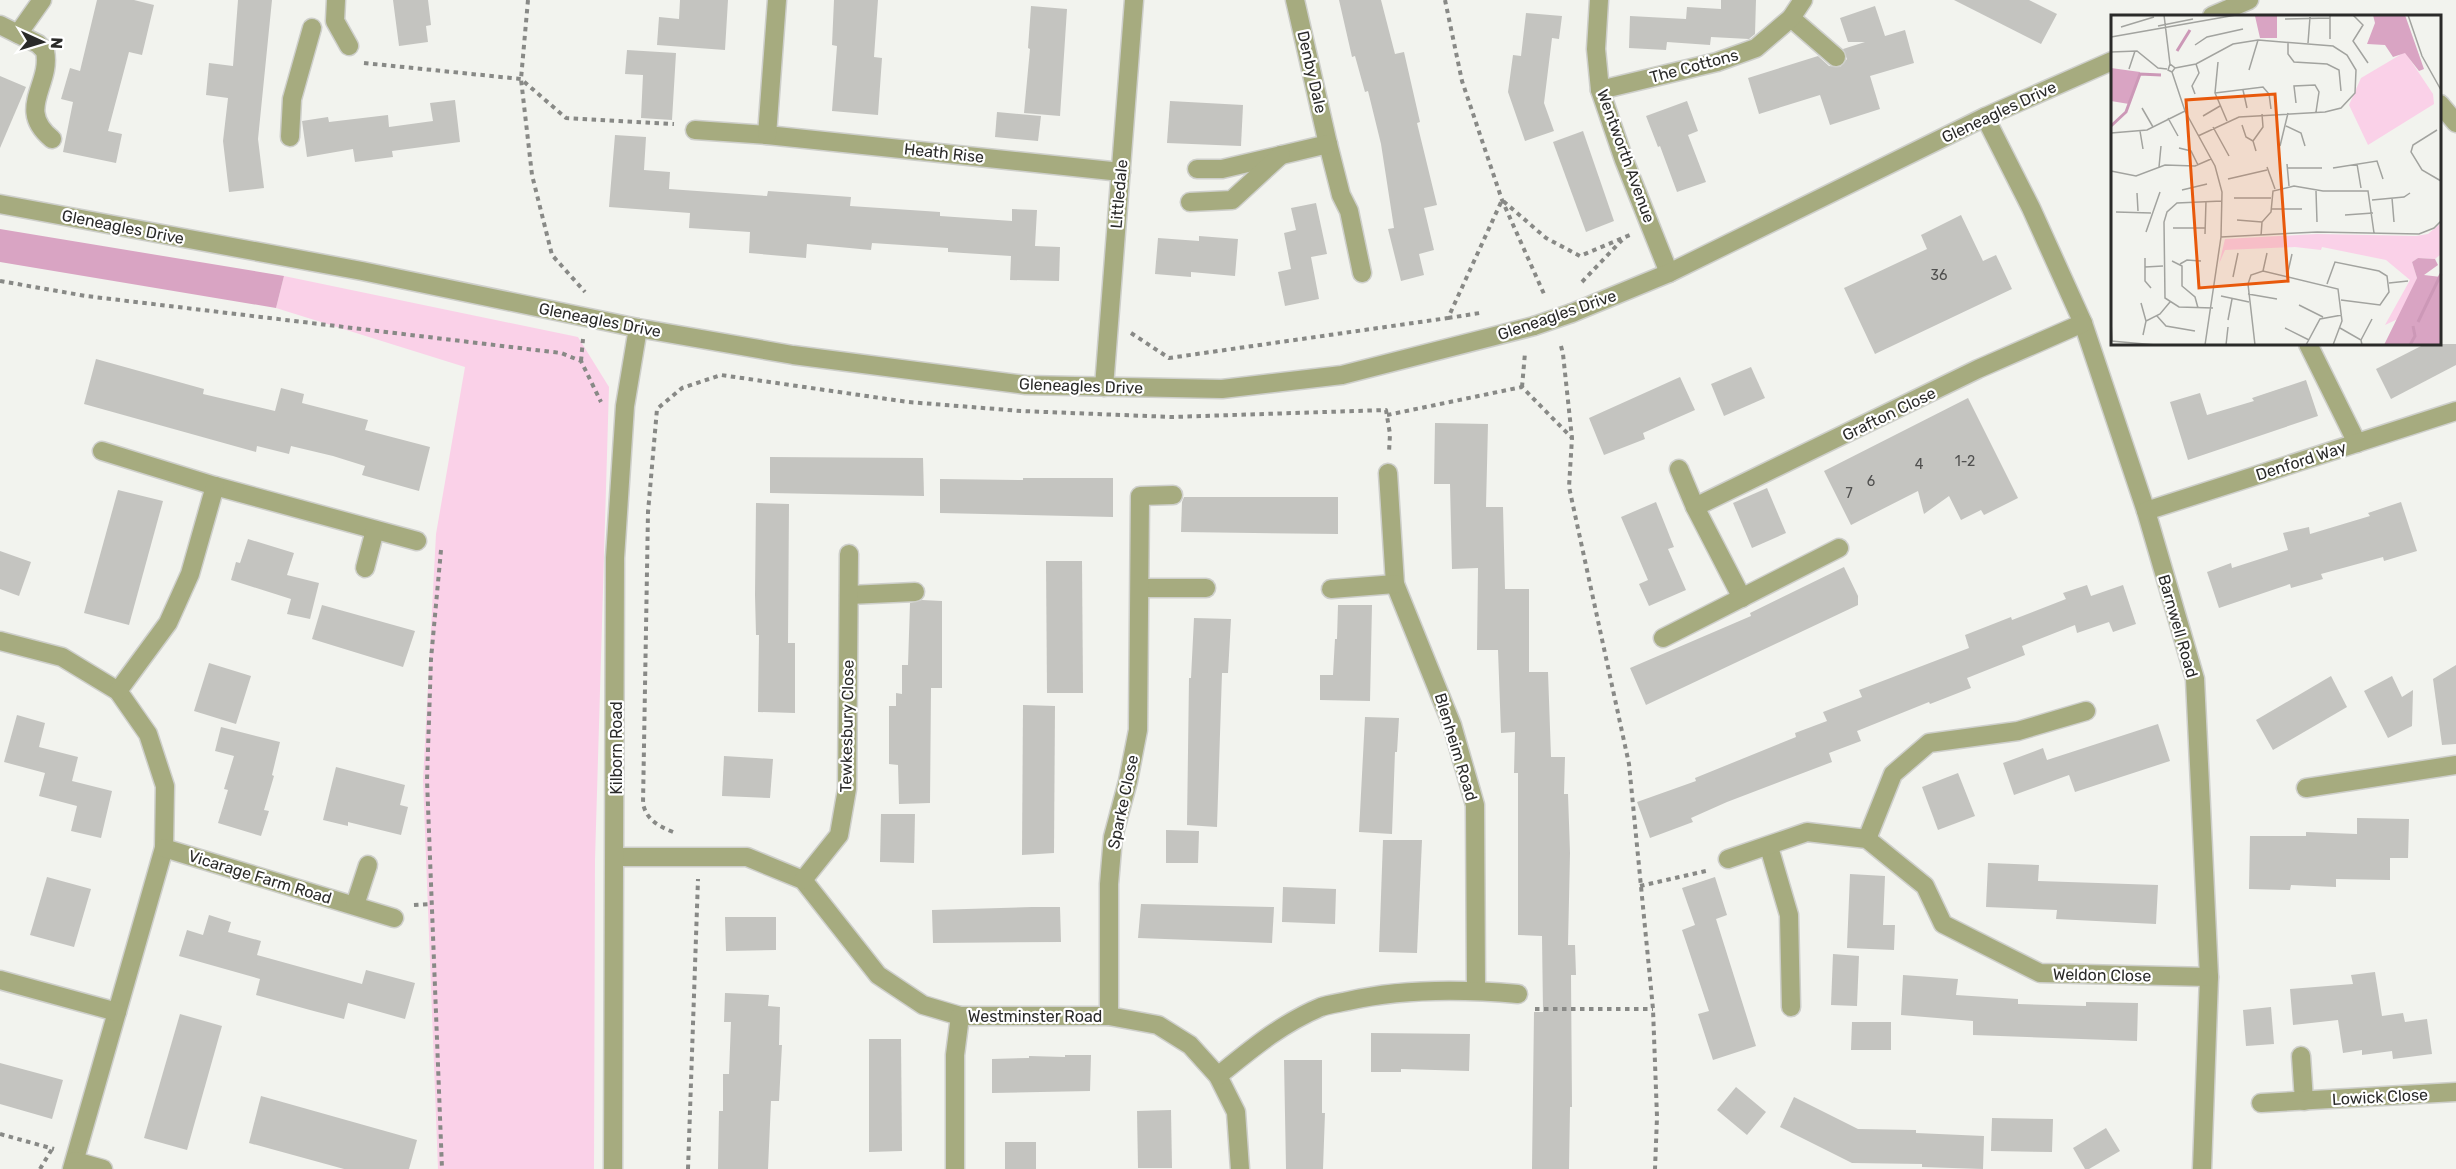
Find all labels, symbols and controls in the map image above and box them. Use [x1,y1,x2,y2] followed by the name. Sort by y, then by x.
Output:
[12,12,72,72] north arrow
[2111,15,2441,345] inset map
[1293,29,1331,115] street label: Denby Dale
[47,37,66,49] text: N
[1648,45,1740,87] street label: The Cottons
[1939,77,2059,147] street label: Gleneagles Drive
[1593,87,1659,225] street label: Wentworth Avenue
[903,139,985,167] street label: Heath Rise
[1107,159,1131,229] street label: Littledale
[60,206,186,248] street label: Gleneagles Drive
[1931,267,1947,284] house number: 36
[1495,286,1619,344] street label: Gleneagles Drive
[537,299,663,341] street label: Gleneagles Drive
[1019,374,1143,398] street label: Gleneagles Drive
[1839,383,1939,445] street label: Grafton Close
[2253,437,2349,485] street label: Denford Way
[1955,453,1975,470] house number: 1-2
[1915,456,1924,473] house number: 4
[1867,473,1875,490] house number: 6
[1845,485,1853,502] house number: 7
[2154,572,2202,680] street label: Barnwell Road
[836,659,858,793] street label: Tewkesbury Close
[1431,691,1481,803] street label: Blenheim Road
[607,701,626,795] street label: Kilborn Road
[1104,753,1142,851] street label: Sparke Close
[186,846,334,908] street label: Vicarage Farm Road
[2053,965,2151,985] street label: Weldon Close
[968,1007,1102,1026] street label: Westminster Road
[2331,1085,2429,1109] street label: Lowick Close

